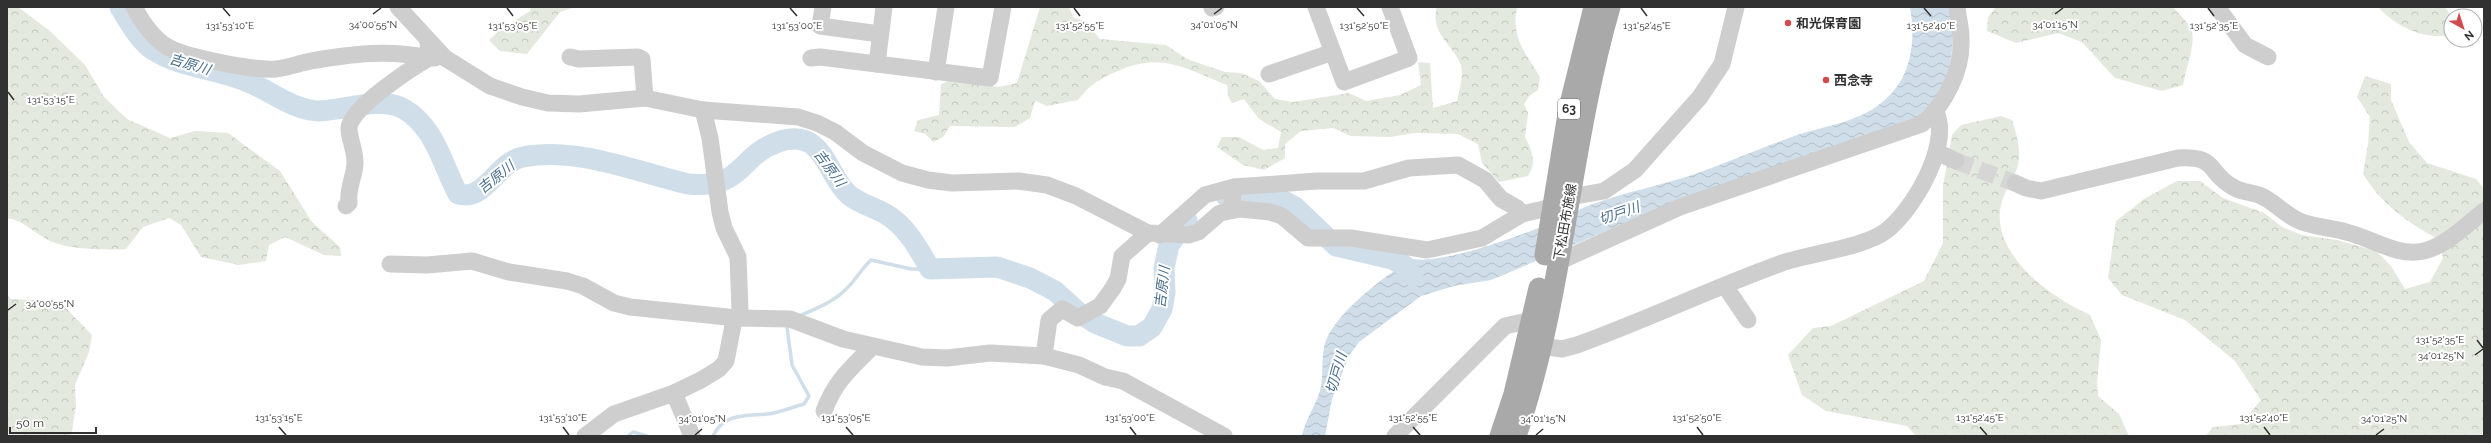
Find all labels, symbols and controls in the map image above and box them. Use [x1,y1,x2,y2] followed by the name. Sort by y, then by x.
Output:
[2443,8,2483,48] north arrow
[1796,16,1861,31] place label: 和光保育園
[1783,18,1793,28] marker: 和光保育園
[349,19,397,30] text: 34°00'55"N
[1190,19,1238,30] text: 34°01'05"N
[2032,19,2078,30] text: 34°01'15"N
[206,20,254,31] text: 131°53'10"E
[488,20,538,31] text: 131°53'05"E
[772,20,822,31] text: 131°53'00"E
[1056,20,1104,31] text: 131°52'55"E
[1339,20,1389,31] text: 131°52'50"E
[1623,20,1671,31] text: 131°52'45"E
[1907,20,1955,31] text: 131°52'40"E
[2190,20,2238,31] text: 131°52'35"E
[2462,28,2476,43] text: N
[168,50,214,78] water label: 吉原川
[1834,73,1873,88] place label: 西念寺
[1821,75,1831,85] marker: 西念寺
[27,94,75,105] text: 131°53'15"E
[1558,99,1580,119] road number: 63
[811,146,850,191] water label: 吉原川
[475,156,519,196] water label: 吉原川
[1551,182,1579,262] street label: 下松田布施線
[1597,198,1643,227] water label: 切戸川
[1152,263,1173,309] water label: 吉原川
[26,298,74,309] text: 34°00'55"N
[2416,334,2464,345] text: 131°52'35"E
[1323,349,1350,395] water label: 切戸川
[2418,350,2464,361] text: 34°01'25"N
[10,409,96,435] scale bar
[255,412,303,423] text: 131°53'15"E
[539,412,587,423] text: 131°53'10"E
[821,412,871,423] text: 131°53'05"E
[1105,412,1155,423] text: 131°53'00"E
[1389,412,1437,423] text: 131°52'55"E
[1672,412,1722,423] text: 131°52'50"E
[1956,412,2004,423] text: 131°52'45"E
[2240,412,2288,423] text: 131°52'40"E
[678,413,726,424] text: 34°01'05"N
[1520,413,1566,424] text: 34°01'15"N
[2361,413,2407,424] text: 34°01'25"N
[16,416,44,430] text: 50 m

